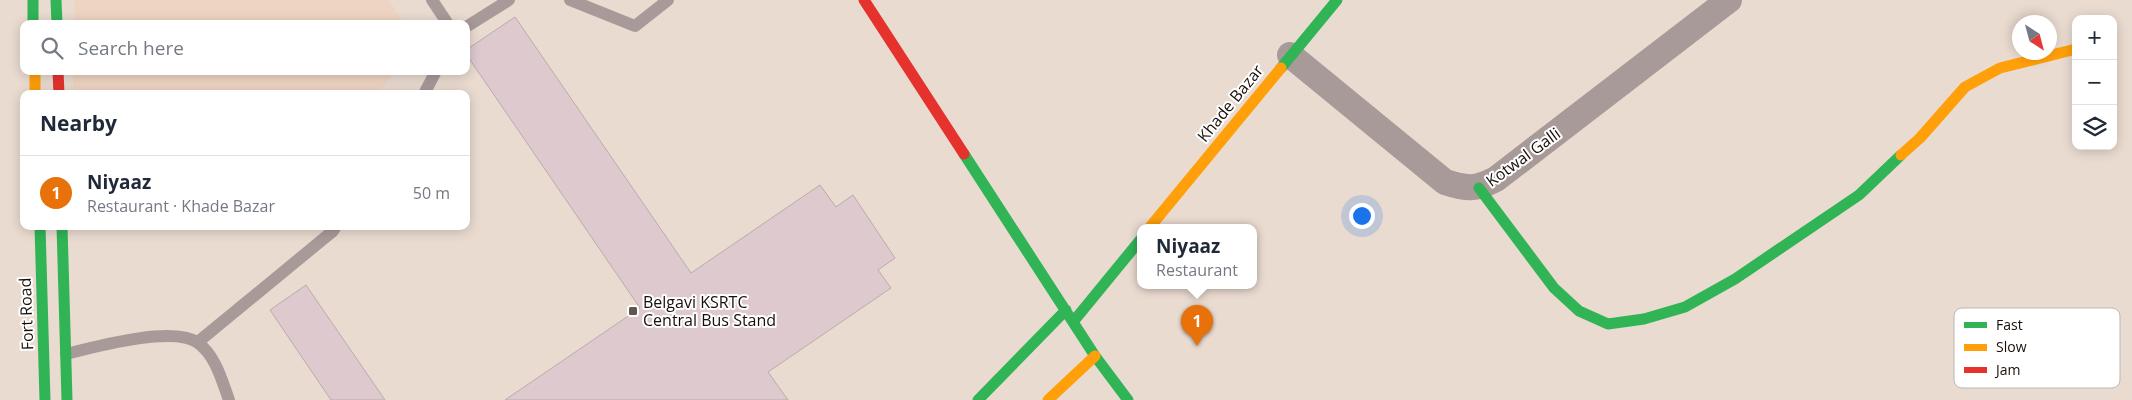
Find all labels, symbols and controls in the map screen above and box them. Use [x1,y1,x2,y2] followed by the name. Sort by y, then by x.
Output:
[2012,15,2057,60] north arrow
[2072,15,2117,150] map controls
[2072,15,2117,60] button: +
[20,20,470,75] search box
[38,34,66,62] icon: search
[78,35,184,61] text: Search here
[1192,59,1268,146] street label: Khade Bazar
[2072,60,2117,105] button: −
[2072,105,2117,150] button: layers
[40,109,117,137] text: Nearby
[1481,122,1565,192] street label: Kotwal Galli
[87,169,151,195] text: Niyaaz
[51,182,61,204] text: 1
[413,182,450,204] text: 50 m
[87,195,275,217] text: Restaurant · Khade Bazar
[1349,203,1375,229] your location
[1137,224,1257,289] popup
[1156,233,1220,259] text: Niyaaz
[1156,259,1238,281] text: Restaurant
[14,277,38,351] street label: Fort Road
[643,291,776,331] place label: Belgavi KSRTC Central Bus Stand
[627,305,639,317] marker: Belgavi KSRTC Central Bus Stand
[1181,305,1213,346] pin: 1
[1954,308,2120,388] legend
[1996,315,2023,334] text: Fast
[1996,337,2027,356] text: Slow
[1994,360,2021,379] text: Jam

